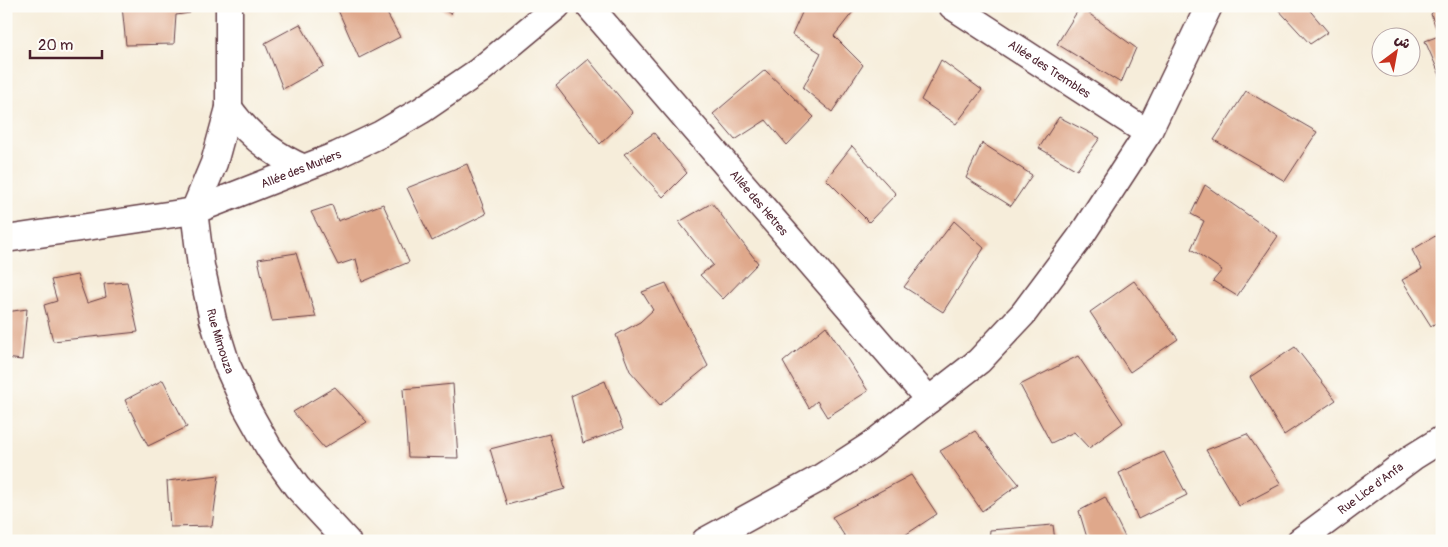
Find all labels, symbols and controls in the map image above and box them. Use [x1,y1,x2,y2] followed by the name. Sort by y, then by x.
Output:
[30,28,102,60] scale bar
[1370,28,1420,78] north arrow
[1392,30,1414,53] text: ش
[38,36,73,55] text: 20 m
[1005,37,1094,102] street label: Allée des Trembles
[259,147,345,192] street label: Allée des Muriers
[726,167,791,239] street label: Allêe des Hetres
[203,307,237,377] street label: Rue Mimouza
[1335,459,1407,518] street label: Rue Lice d'Anfa

